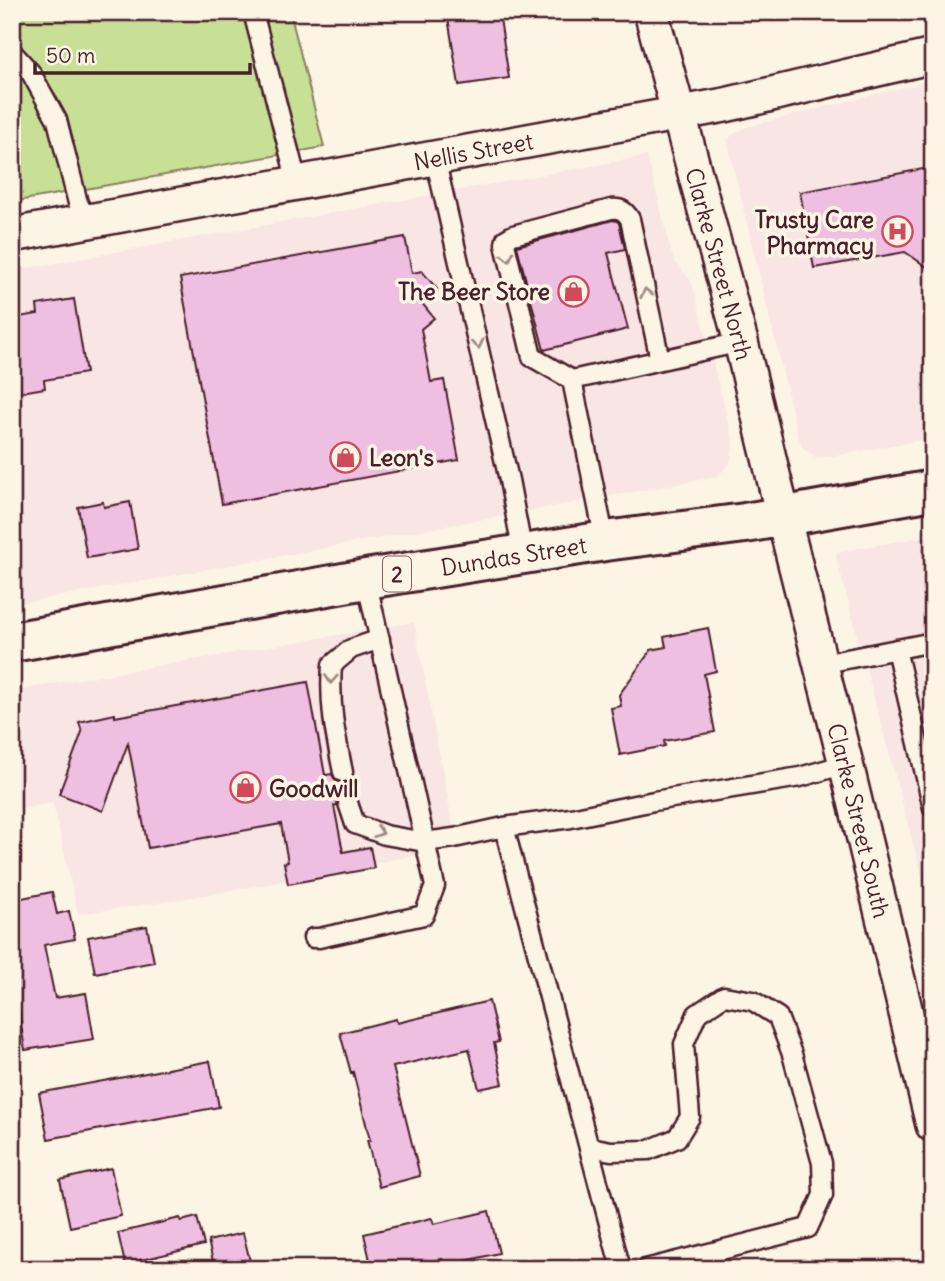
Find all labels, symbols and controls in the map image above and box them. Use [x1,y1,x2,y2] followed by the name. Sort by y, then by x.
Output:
[35,32,250,76] scale bar
[46,42,95,69] text: 50 m
[411,126,536,176] street label: Nellis Street
[680,164,759,363] street label: Clarke Street North
[755,205,874,260] place label: Trusty Care Pharmacy
[880,215,914,249] hospital icon: Trusty Care Pharmacy
[500,251,514,263] one-way arrow
[556,274,590,308] shop icon: The Beer Store
[398,277,550,306] place label: The Beer Store
[639,287,654,299] one-way arrow
[469,338,484,350] one-way arrow
[329,440,363,474] shop icon: Leon's
[369,443,434,472] place label: Leon's
[439,530,589,581] street label: Dundas Street
[383,556,411,592] road number: 2
[324,673,339,684] one-way arrow
[822,720,897,921] street label: Clarke Street South
[229,771,263,805] shop icon: Goodwill
[269,774,359,803] place label: Goodwill
[372,824,384,838] one-way arrow

